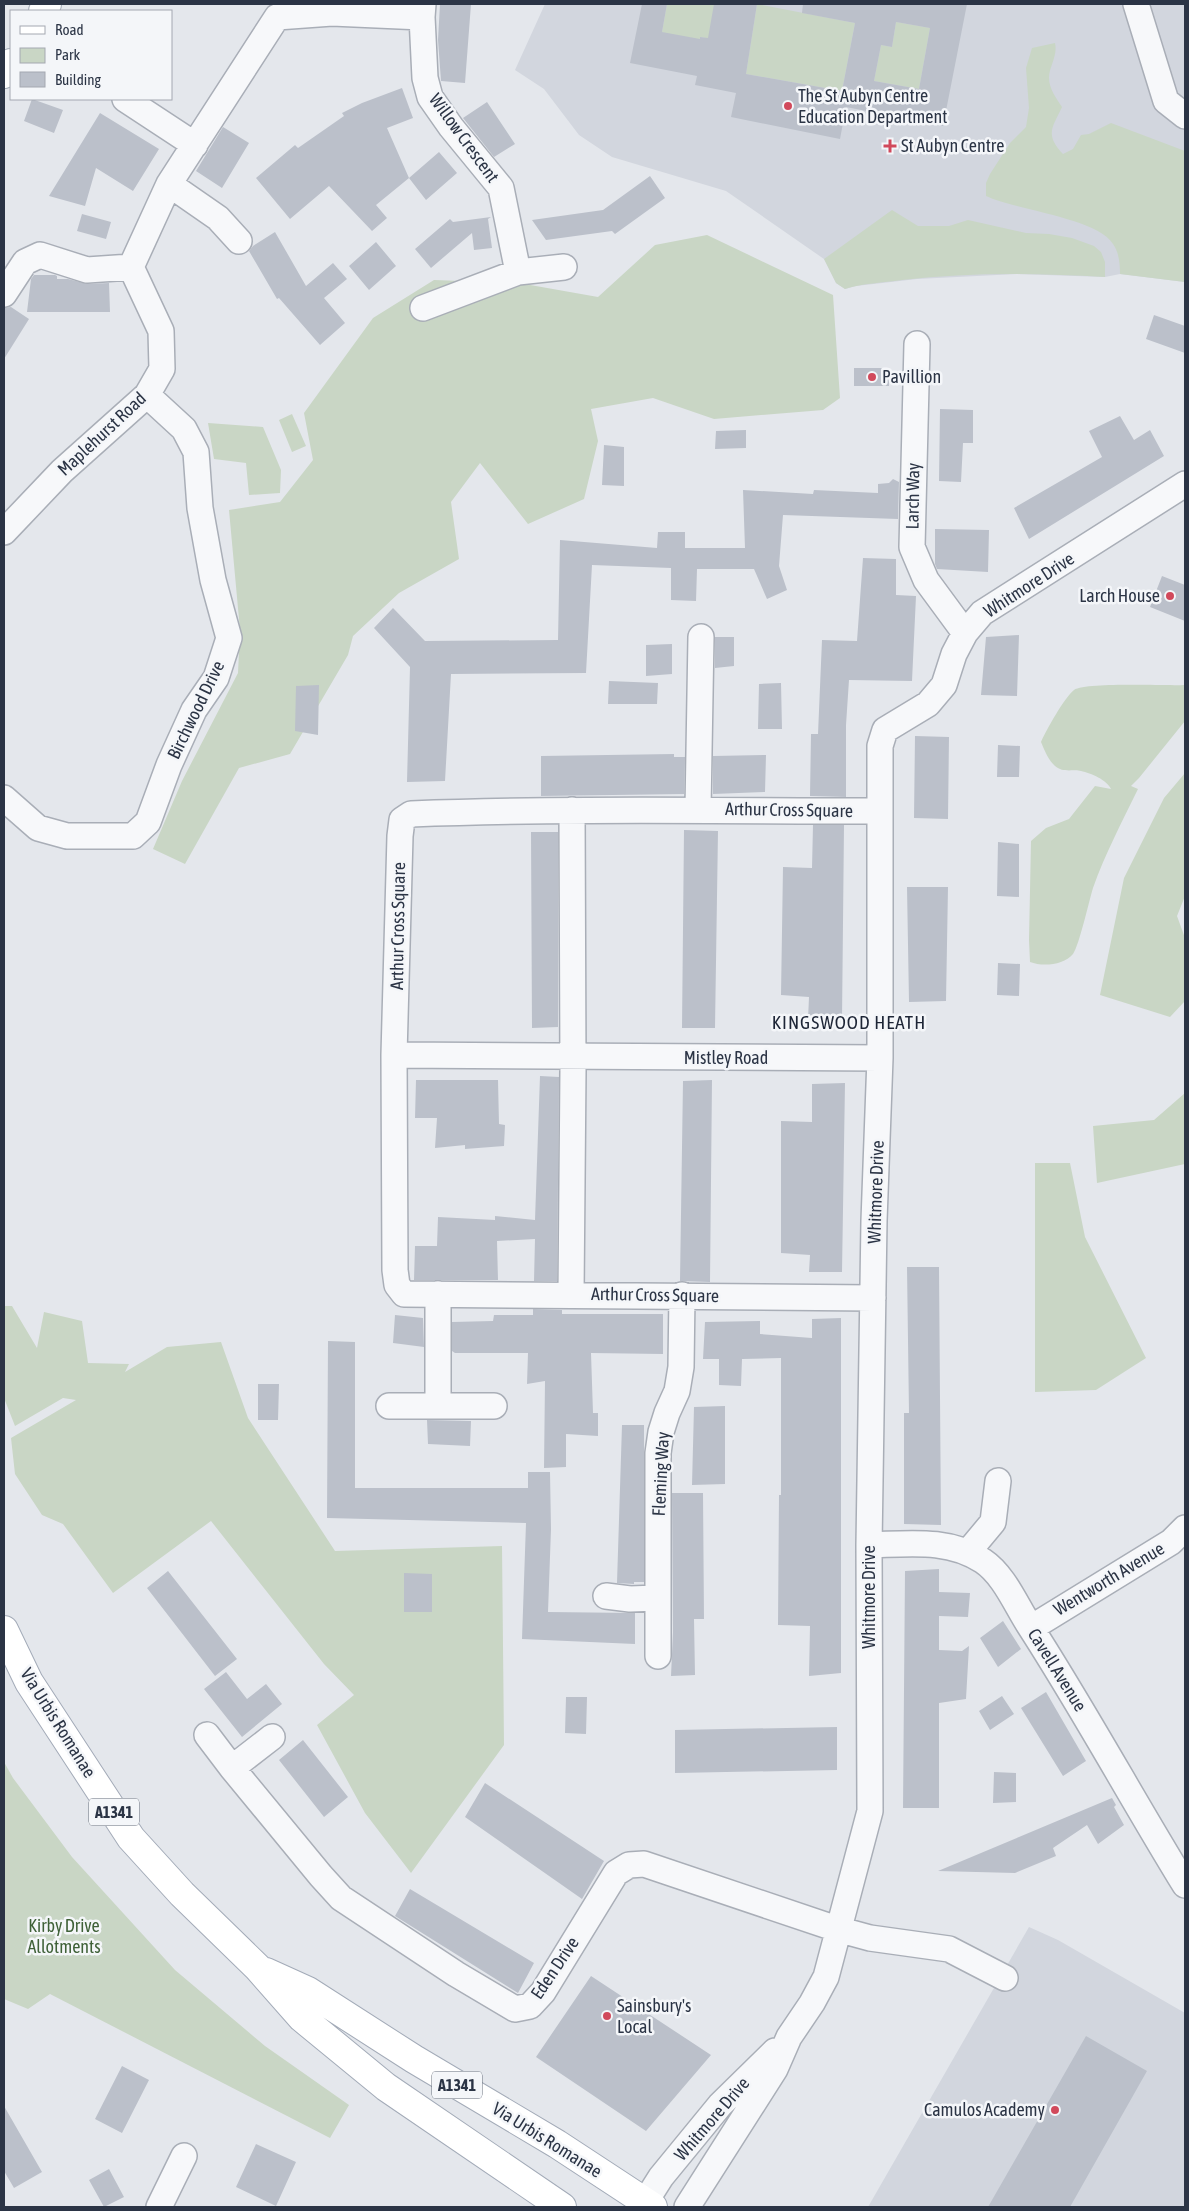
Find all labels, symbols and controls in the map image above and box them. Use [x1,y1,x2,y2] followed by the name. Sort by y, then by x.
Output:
[10,10,172,100] legend
[55,21,84,38] text: Road
[55,46,80,63] text: Park
[55,71,101,88] text: Building
[798,85,947,127] place label: The St Aubyn Centre Education Department
[425,89,504,186] street label: Willow Crescent
[782,100,794,112] marker: The St Aubyn Centre Education Department
[901,135,1004,156] place label: St Aubyn Centre
[883,139,897,153] marker: St Aubyn Centre
[882,366,941,387] place label: Pavillion
[866,371,878,383] marker: Pavillion
[53,387,150,480] street label: Maplehurst Road
[901,462,924,530] street label: Larch Way
[980,548,1078,622] street label: Whitmore Drive
[1079,585,1160,606] place label: Larch House
[1164,590,1176,602] marker: Larch House
[163,657,228,762] street label: Birchwood Drive
[725,798,853,821] street label: Arthur Cross Square
[386,862,409,990] street label: Arthur Cross Square
[772,1011,926,1033] district label: KINGSWOOD HEATH
[684,1047,768,1068] street label: Mistley Road
[863,1140,888,1244] street label: Whitmore Drive
[591,1283,719,1306] street label: Arthur Cross Square
[648,1431,673,1517] street label: Fleming Way
[1050,1537,1168,1620] street label: Wentworth Avenue
[858,1545,879,1649] street label: Whitmore Drive
[1024,1624,1091,1715] street label: Cavell Avenue
[16,1664,101,1781] street label: Via Urbis Romanae
[89,1798,139,1825] road number: A1341
[27,1915,101,1957] park label: Kirby Drive Allotments
[526,1933,583,2003] street label: Eden Drive
[617,1995,691,2037] place label: Sainsbury's Local
[601,2010,613,2022] marker: Sainsbury's Local
[432,2072,482,2098] road number: A1341
[670,2073,753,2165] street label: Whitmore Drive
[489,2097,606,2182] street label: Via Urbis Romanae
[924,2099,1045,2120] place label: Camulos Academy
[1049,2104,1061,2116] marker: Camulos Academy

